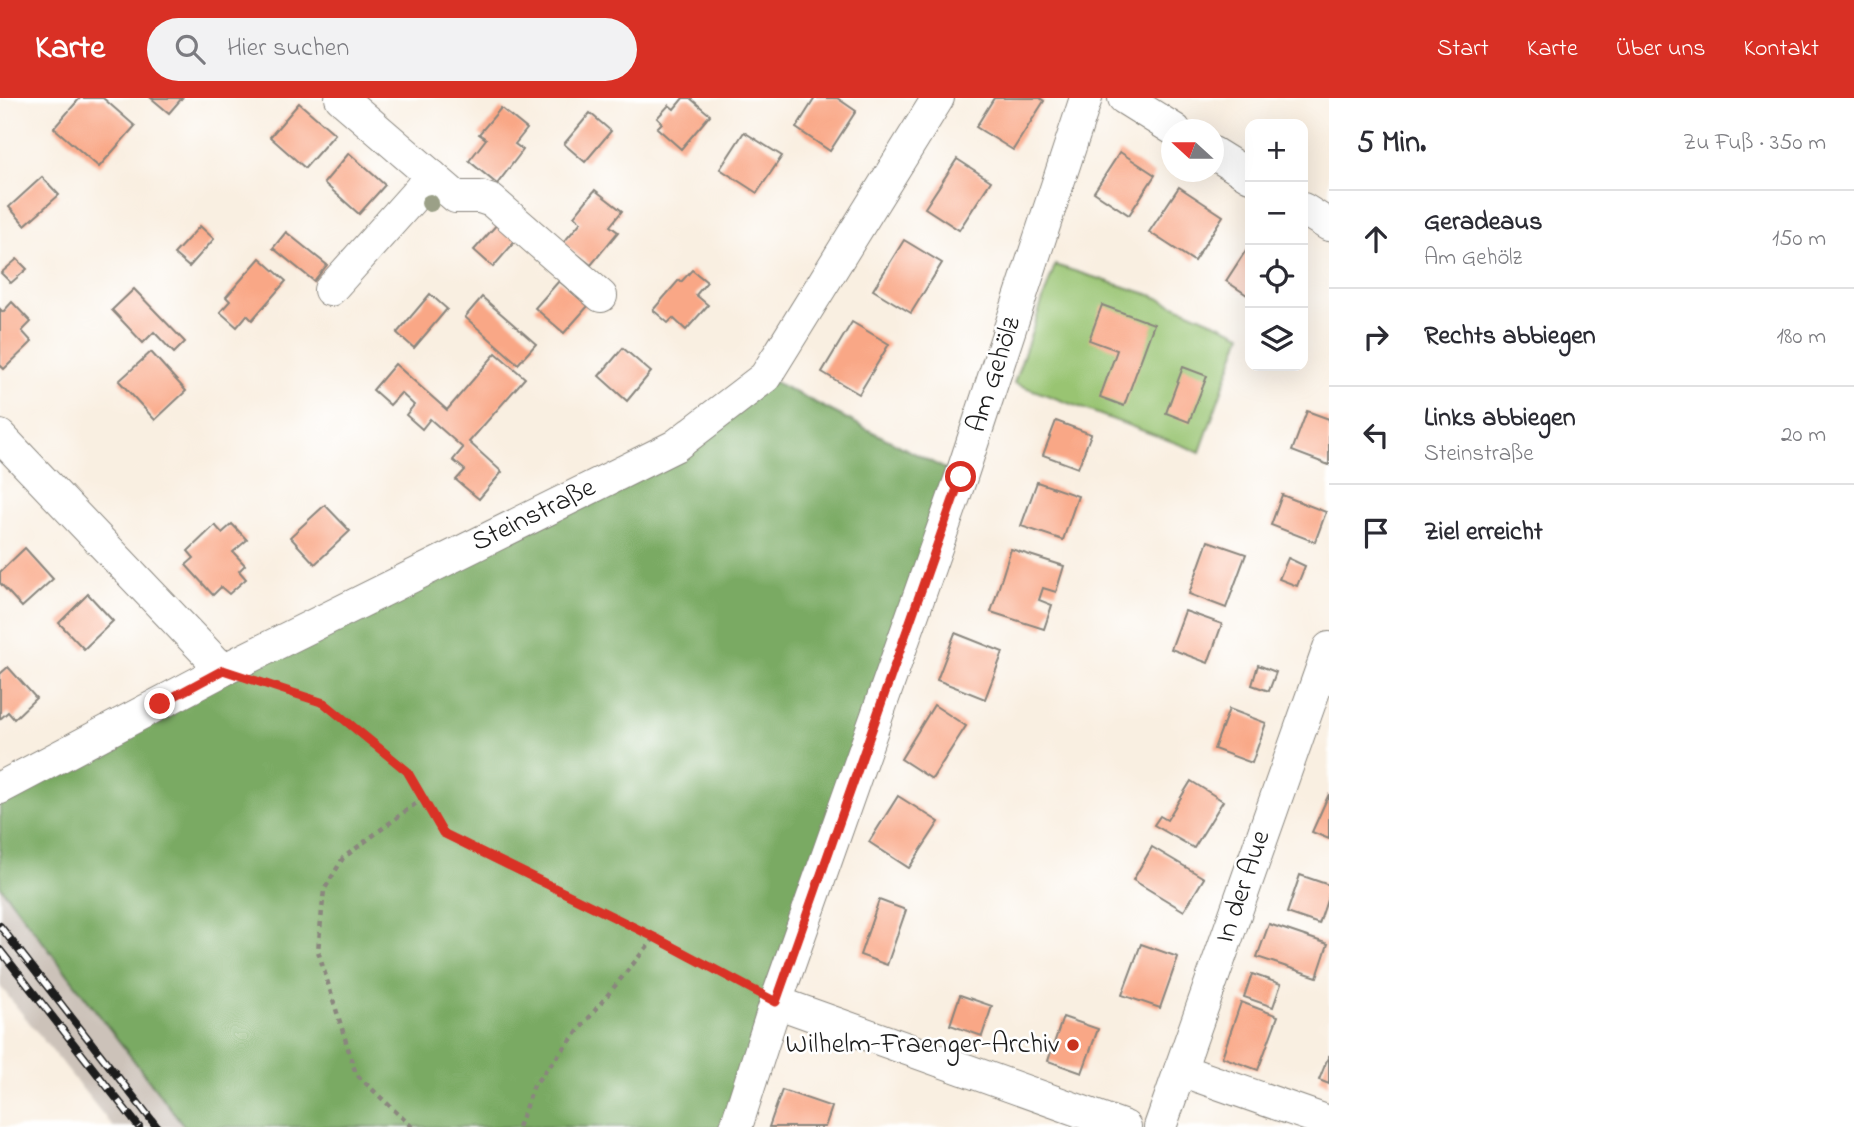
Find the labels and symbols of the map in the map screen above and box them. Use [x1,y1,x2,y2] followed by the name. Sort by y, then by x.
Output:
[1161,119,1224,182] north arrow
[957,312,1033,438] street label: Am Gehölz
[945,461,976,492] route start
[465,468,603,564] street label: Steinstraße
[144,688,175,719] route end
[1206,825,1283,949] street label: In der Aue
[785,1025,1059,1066] place label: Wilhelm-Fraenger-Archiv
[1065,1037,1081,1053] marker: Wilhelm-Fraenger-Archiv

